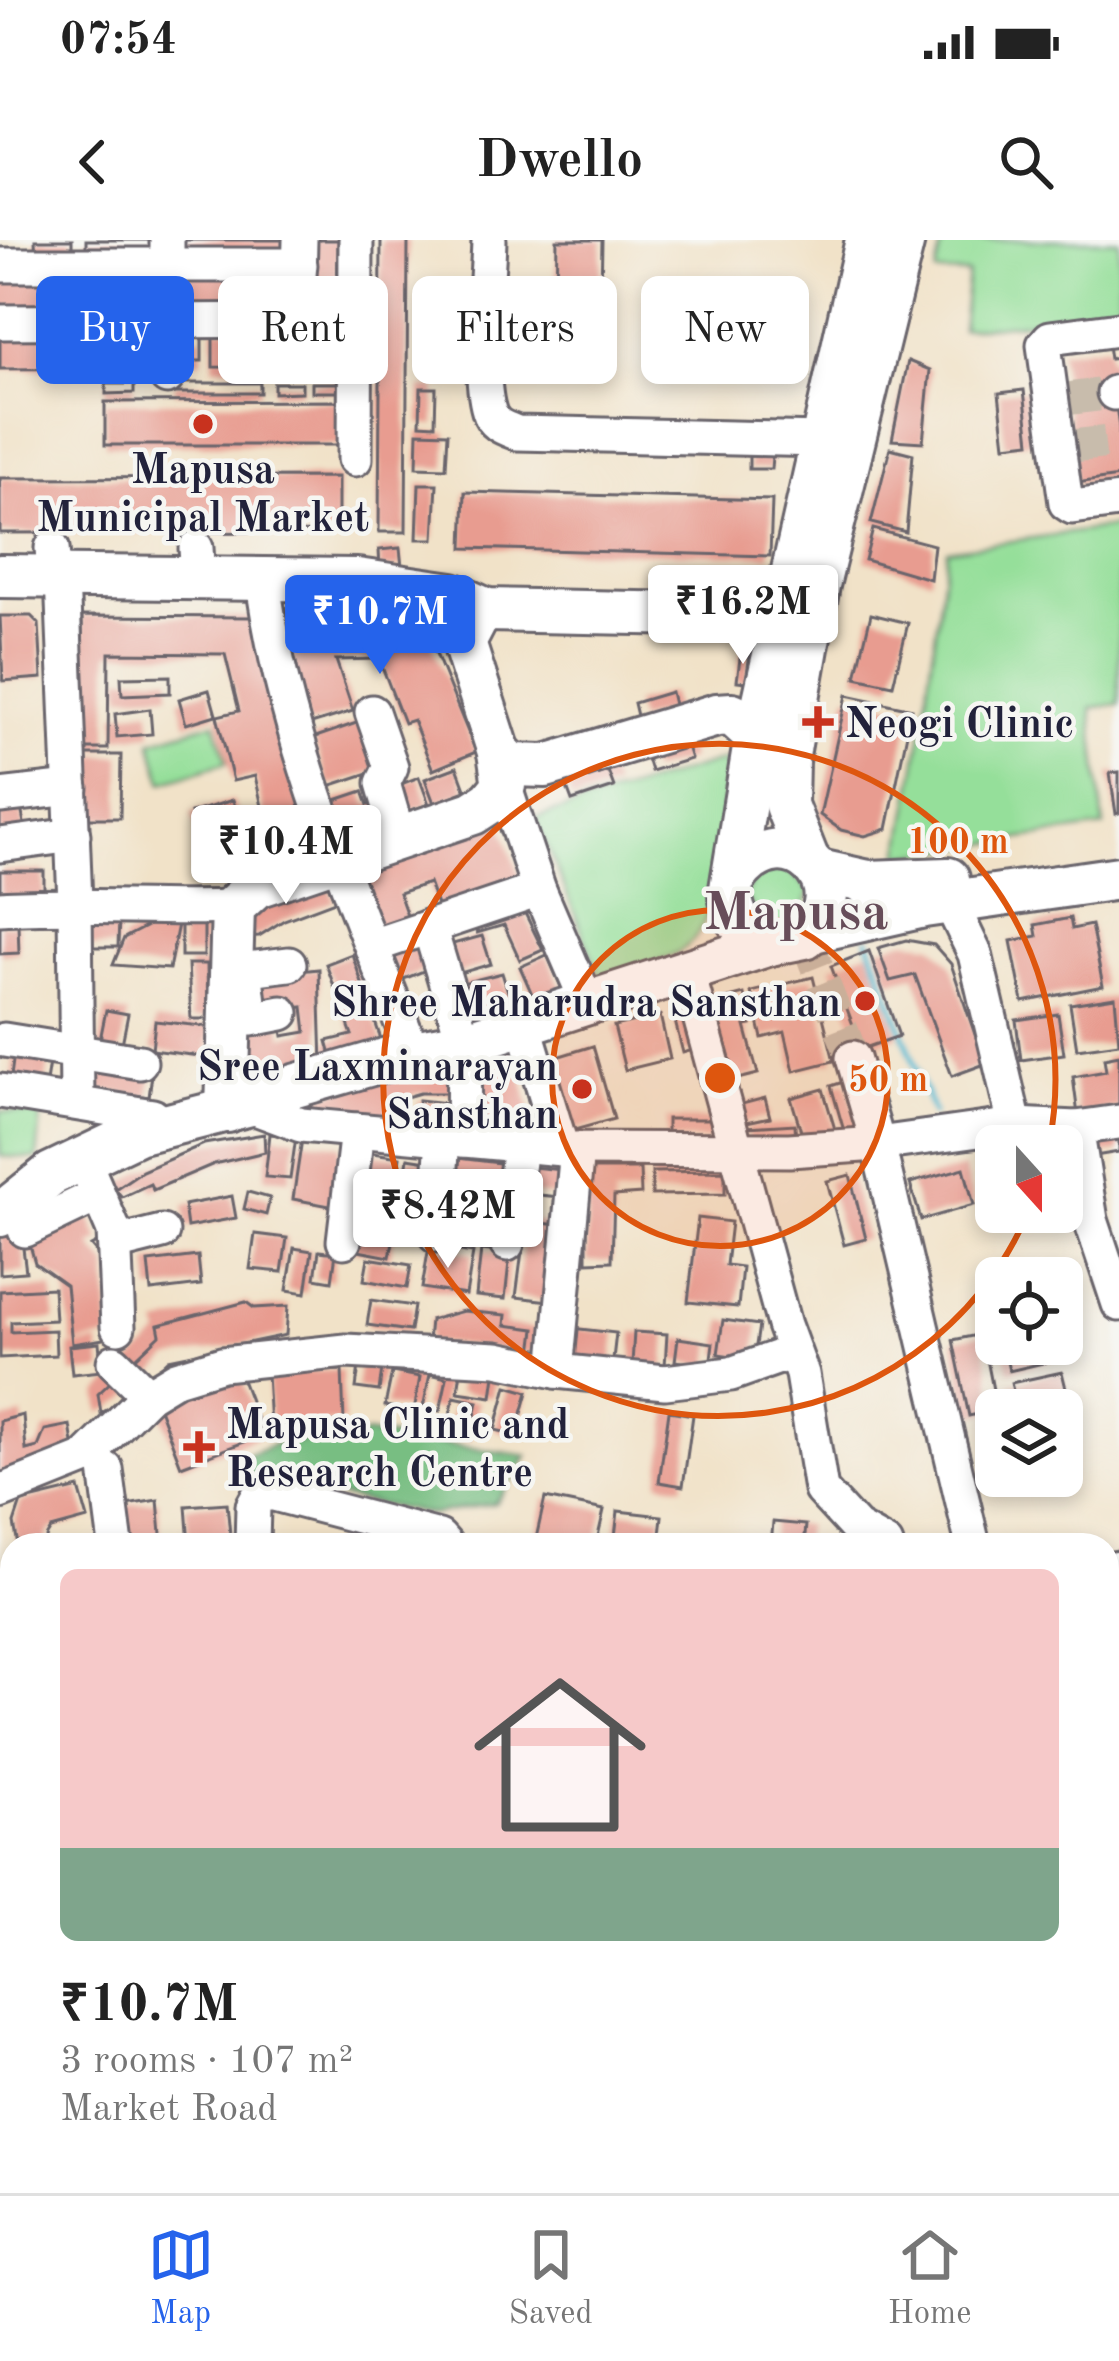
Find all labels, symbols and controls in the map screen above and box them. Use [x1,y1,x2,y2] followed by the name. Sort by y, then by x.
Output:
[60,19,177,64] text: 07:54
[60,129,126,195] icon: back
[993,129,1059,195] icon: search
[476,135,643,189] text: Dwello
[36,276,194,384] chip: Buy
[218,276,388,384] chip: Rent
[412,276,617,384] chip: Filters
[641,276,809,384] chip: New
[190,411,216,437] marker: Mapusa Municipal Market
[37,451,369,541] place label: Mapusa Municipal Market
[645,565,841,667] pin: ₹16.2M
[282,575,478,677] pin: ₹10.7M
[675,584,811,623] text: ₹16.2M
[312,594,448,633] text: ₹10.7M
[845,705,1074,747] place label: Neogi Clinic
[802,706,834,738] marker: Neogi Clinic
[188,805,384,907] pin: ₹10.4M
[218,824,354,863] text: ₹10.4M
[907,826,1009,862] text: 100 m
[703,888,889,942] district label: Mapusa
[331,984,841,1026] place label: Shree Maharudra Sansthan
[852,988,878,1014] marker: Shree Maharudra Sansthan
[197,1048,558,1138] place label: Sree Laxminarayan Sansthan
[699,1057,741,1099] centre of rings
[848,1064,928,1100] text: 50 m
[569,1076,595,1102] marker: Sree Laxminarayan Sansthan
[975,1125,1083,1233] north arrow
[975,1125,1083,1497] map controls
[350,1169,546,1271] pin: ₹8.42M
[380,1188,516,1227] text: ₹8.42M
[975,1257,1083,1365] button: locate
[975,1389,1083,1497] button: layers
[226,1406,569,1496] place label: Mapusa Clinic and Research Centre
[183,1431,215,1463] marker: Mapusa Clinic and Research Centre
[452,1647,668,1863] icon: home
[60,1981,238,2032] text: ₹10.7M
[60,2042,353,2081] text: 3 rooms · 107 m²
[60,2090,278,2129] text: Market Road
[148,2222,214,2335] tab: Map
[509,2222,593,2335] tab: Saved
[888,2222,971,2335] tab: Home

